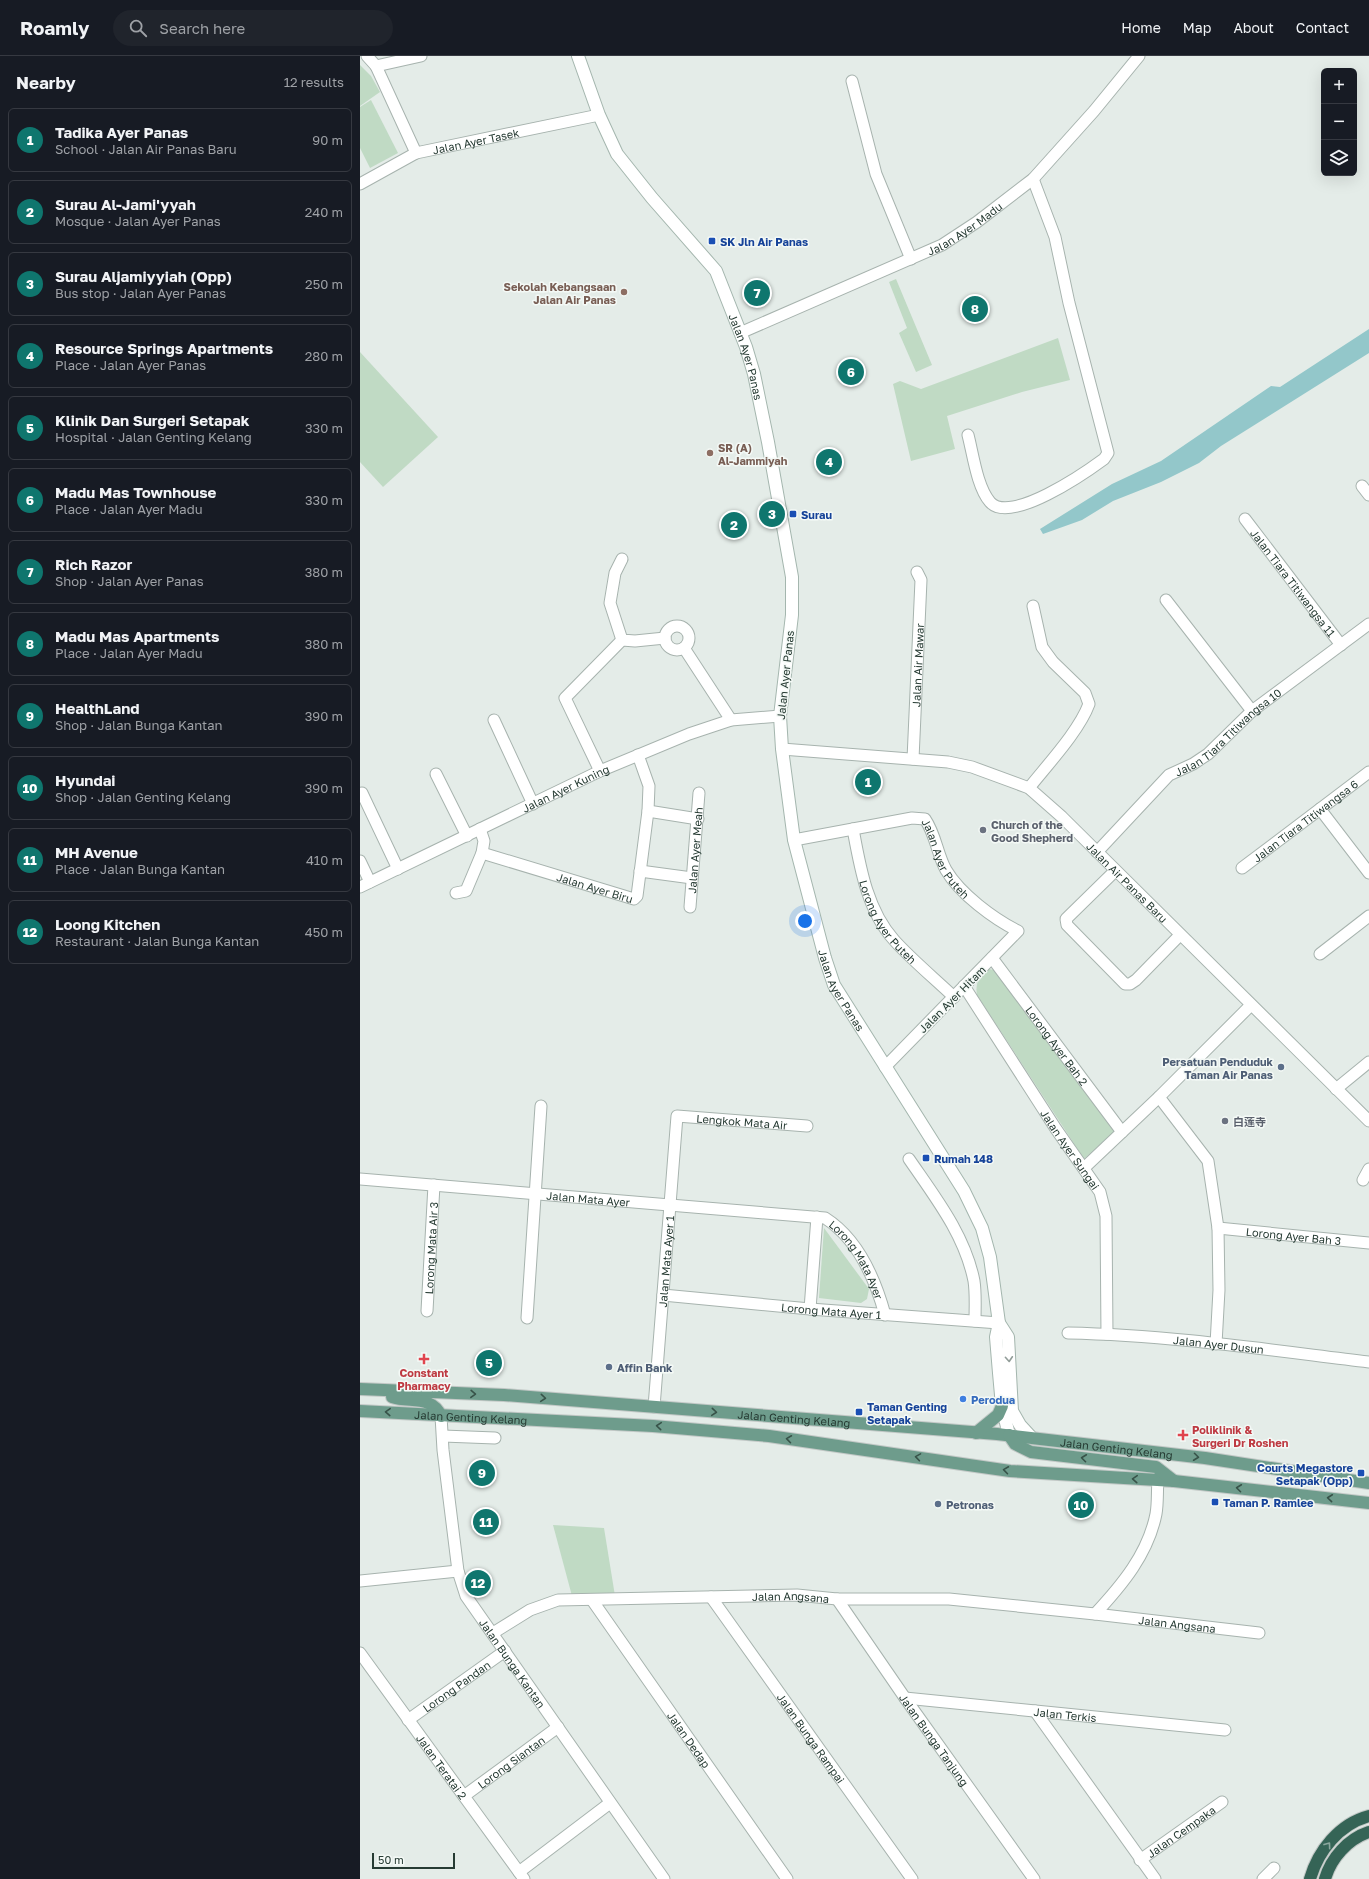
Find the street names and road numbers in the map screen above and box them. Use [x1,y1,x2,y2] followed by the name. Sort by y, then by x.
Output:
[431,125,520,156] street label: Jalan Ayer Tasek
[925,199,1004,257] street label: Jalan Ayer Madu
[727,312,766,401] street label: Jalan Ayer Panas
[1248,526,1339,639] street label: Jalan Tiara Titiwangsa 11
[909,622,926,707] street label: Jalan Air Mawar
[774,630,796,720] street label: Jalan Ayer Panas
[1173,685,1284,778] street label: Jalan Tiara Titiwangsa 10
[520,762,611,814] street label: Jalan Ayer Kuning
[1250,776,1360,864] street label: Jalan Tiara Titiwangsa 6
[685,807,704,894] street label: Jalan Ayer Meah
[920,816,972,901] street label: Jalan Ayer Puteh
[1084,839,1171,925] street label: Jalan Air Panas Baru
[555,870,635,905] street label: Jalan Ayer Biru
[858,878,919,966] street label: Lorong Ayer Puteh
[816,948,868,1033] street label: Jalan Ayer Panas
[916,963,988,1035] street label: Jalan Ayer Hitam
[1023,1003,1091,1087] street label: Lorong Ayer Bah 2
[1039,1107,1103,1192] street label: Jalan Ayer Sungai
[696,1111,789,1131] street label: Lengkok Mata Air
[546,1188,631,1208] street label: Jalan Mata Ayer
[421,1201,440,1295] street label: Lorong Mata Air 3
[655,1215,676,1308] street label: Jalan Mata Ayer 1
[827,1217,886,1301] street label: Lorong Mata Ayer
[1245,1224,1342,1247] street label: Lorong Ayer Bah 3
[781,1300,882,1321] street label: Lorong Mata Ayer 1
[1173,1333,1265,1355] street label: Jalan Ayer Dusun
[414,1407,528,1426] street label: Jalan Genting Kelang
[737,1407,851,1429] street label: Jalan Genting Kelang
[1060,1435,1173,1461] street label: Jalan Genting Kelang
[752,1588,830,1605] street label: Jalan Angsana
[1138,1613,1216,1634] street label: Jalan Angsana
[477,1616,549,1710] street label: Jalan Bunga Kantan
[420,1657,492,1714] street label: Lorong Pandan
[775,1690,848,1785] street label: Jalan Bunga Rampai
[897,1691,972,1788] street label: Jalan Bunga Tanjung
[1033,1704,1097,1724] street label: Jalan Terkis
[665,1709,714,1770] street label: Jalan Dedap
[414,1731,470,1801] street label: Jalan Teratai 2
[475,1733,547,1791] street label: Lorong Siantan
[1144,1803,1217,1860] street label: Jalan Cempaka

